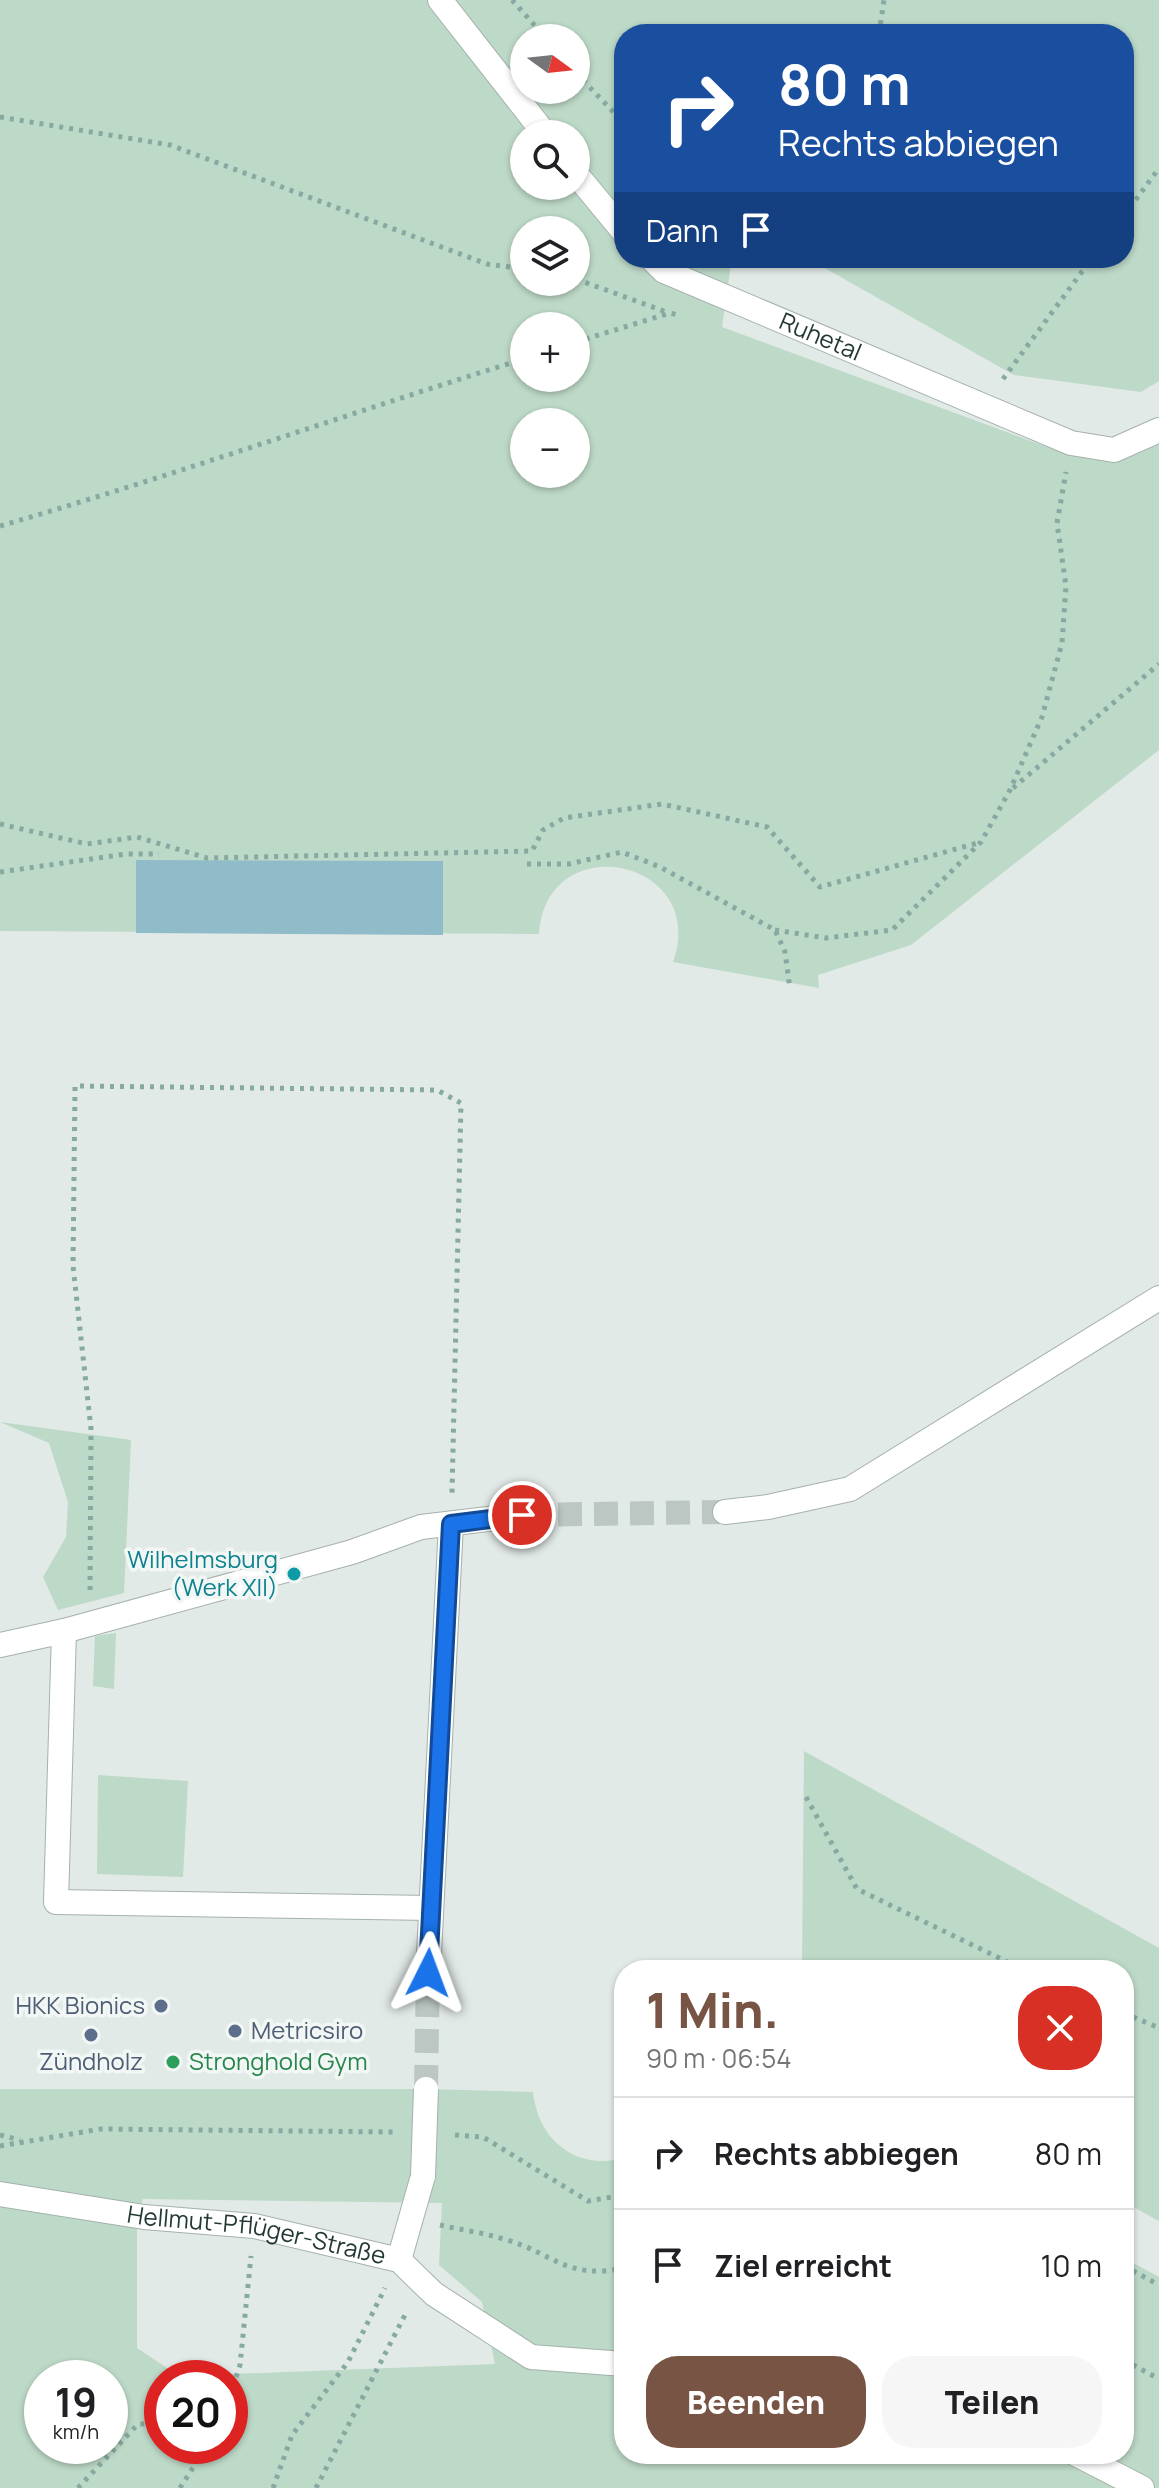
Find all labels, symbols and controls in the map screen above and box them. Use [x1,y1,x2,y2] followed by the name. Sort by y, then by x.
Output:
[510,24,590,104] north arrow
[510,24,590,488] map controls
[778,45,911,122] text: 80 m
[646,56,750,160] icon: right
[778,118,1059,167] text: Rechts abbiegen
[510,120,590,200] button: search
[734,208,778,252] icon: arrive
[646,210,718,251] text: Dann
[510,216,590,296] button: layers
[775,304,867,368] street label: Ruhetal
[510,312,590,392] button: +
[510,408,590,488] button: −
[488,1481,556,1549] pin
[500,1493,544,1537] icon: arrive
[127,1542,278,1603] place label: Wilhelmsburg (Werk XII)
[285,1565,303,1583] marker: Wilhelmsburg (Werk XII)
[386,1931,470,2015] position arrow
[646,1977,779,2042] text: 1 Min.
[1018,1986,1102,2070] button: close
[16,1988,145,2021] place label: HKK Bionics
[152,1997,170,2015] marker: HKK Bionics
[251,2013,363,2046] place label: Metricsiro
[226,2022,244,2040] marker: Metricsiro
[82,2026,100,2044] marker: Zündholz
[646,2040,792,2076] text: 90 m · 06:54
[39,2044,143,2077] place label: Zündholz
[189,2044,368,2077] place label: Stronghold Gym
[164,2053,182,2071] marker: Stronghold Gym
[646,2131,690,2175] icon: right
[714,2133,959,2174] text: Rechts abbiegen
[1035,2133,1102,2174] text: 80 m
[125,2197,389,2271] street label: Hellmut-Pflüger-Straße
[646,2243,690,2287] icon: arrive
[714,2245,892,2286] text: Ziel erreicht
[1041,2245,1102,2286] text: 10 m
[646,2356,866,2448] button: Beenden
[882,2356,1102,2448] button: Teilen
[144,2360,248,2464] speed limit sign: 20
[55,2374,97,2429] text: 19
[53,2418,99,2445] text: km/h

